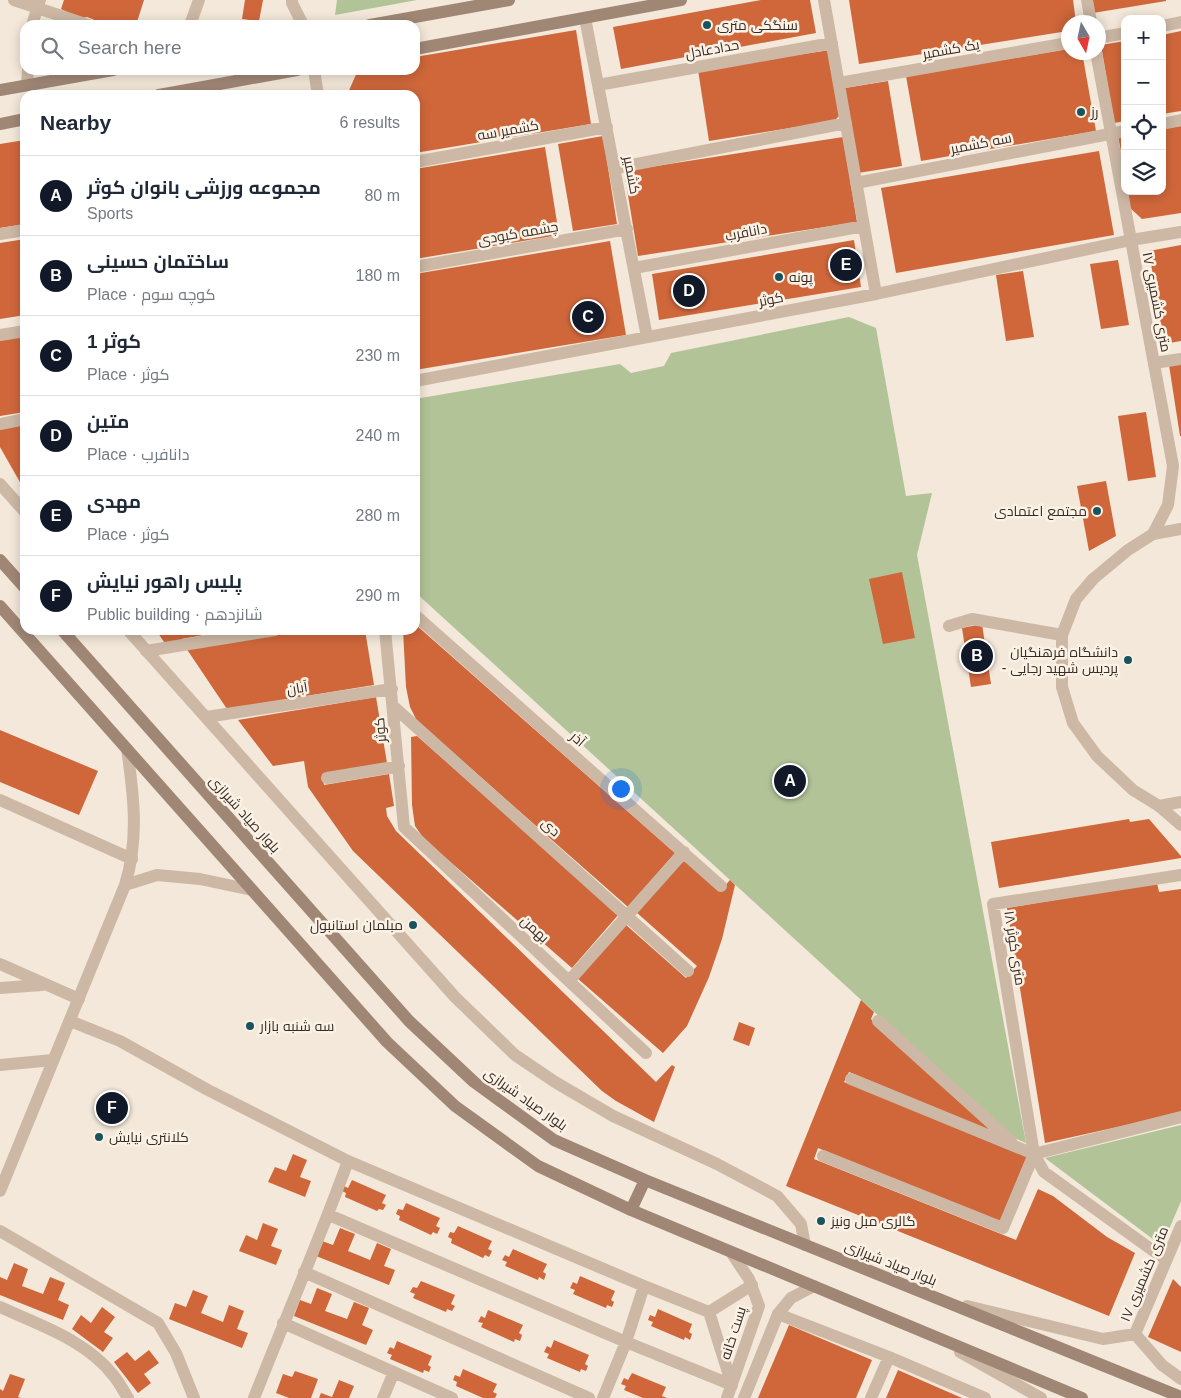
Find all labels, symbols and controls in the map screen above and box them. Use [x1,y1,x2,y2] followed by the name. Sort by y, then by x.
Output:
[1061,15,1106,60] north arrow
[1121,15,1166,195] map controls
[1121,15,1166,60] button: +
[717,17,798,33] place label: سنگکی متری
[701,19,713,31] marker: سنگکی متری
[20,20,420,75] search box
[38,34,66,62] icon: search
[684,36,740,63] street label: حدادعادل
[920,36,981,62] street label: یک کشمیر
[78,37,182,58] text: Search here
[1121,60,1166,105] button: −
[1090,104,1098,120] place label: رز
[1121,105,1166,150] button: locate
[1075,106,1087,118] marker: رز
[40,111,111,134] text: Nearby
[340,114,400,131] text: 6 results
[476,117,540,143] street label: کشمیر سه
[948,129,1013,157] street label: سه کشمیر
[1121,150,1166,195] button: layers
[620,154,644,195] street label: کشمیر
[87,177,321,198] text: مجموعه ورزشی بانوان کوثر
[50,187,62,204] text: A
[364,187,400,204] text: 80 m
[87,205,133,222] text: Sports
[476,218,560,250] street label: چشمه کبودی
[724,220,768,244] street label: دانافرب
[830,246,862,284] pin: E
[87,251,229,272] text: ساختمان حسینی
[1139,251,1175,353] street label: ۱۷ متری کشمیری
[50,267,62,284] text: B
[356,267,400,284] text: 180 m
[789,269,813,287] place label: پونه
[773,271,785,283] marker: پونه
[673,272,705,310] pin: D
[87,286,216,303] text: Place · کوچه سوم
[756,289,785,309] street label: کوثر
[572,298,604,336] pin: C
[87,331,141,352] text: کوثر 1
[50,347,62,364] text: C
[356,347,400,364] text: 230 m
[87,366,170,383] text: Place · کوثر
[87,411,129,432] text: متین
[50,427,62,444] text: D
[356,427,400,444] text: 240 m
[87,446,189,463] text: Place · دانافرب
[87,491,141,512] text: مهدی
[994,503,1087,520] place label: مجتمع اعتمادی
[1091,505,1103,517] marker: مجتمع اعتمادی
[51,507,61,524] text: E
[356,507,400,524] text: 280 m
[87,526,170,543] text: Place · کوثر
[87,571,242,592] text: پلیس راهور نیایش
[51,587,61,604] text: F
[356,587,400,604] text: 290 m
[87,606,262,623] text: Public building · شانزدهم
[961,637,993,675] pin: B
[1002,644,1118,678] place label: دانشگاه فرهنگیان - پردیس شهید رجایی
[1122,654,1134,666] marker: دانشگاه فرهنگیان - پردیس شهید رجایی
[285,678,309,698] street label: آبان
[371,717,389,744] street label: کوثر
[567,728,589,750] street label: آذر
[774,762,806,800] pin: A
[206,772,284,856] street label: بلوار صیاد شیرازی
[608,776,634,802] your location
[538,815,564,839] street label: دی
[1001,909,1029,987] street label: ۱۸ متری کوثر
[518,912,552,946] street label: بهمن
[310,917,403,934] place label: مبلمان استانبول
[407,919,419,931] marker: مبلمان استانبول
[259,1018,334,1034] place label: سه شنبه بازار
[244,1020,256,1032] marker: سه شنبه بازار
[481,1064,571,1134] street label: بلوار صیاد شیرازی
[96,1089,128,1127] pin: F
[109,1129,189,1145] place label: کلانتری نیایش
[93,1131,105,1143] marker: کلانتری نیایش
[830,1213,916,1229] place label: گالری مبل ونیز
[815,1215,827,1227] marker: گالری مبل ونیز
[1117,1224,1171,1324] street label: ۱۷ متری کشمیری
[843,1237,939,1289] street label: بلوار صیاد شیرازی
[717,1304,751,1362] street label: پست خانه

